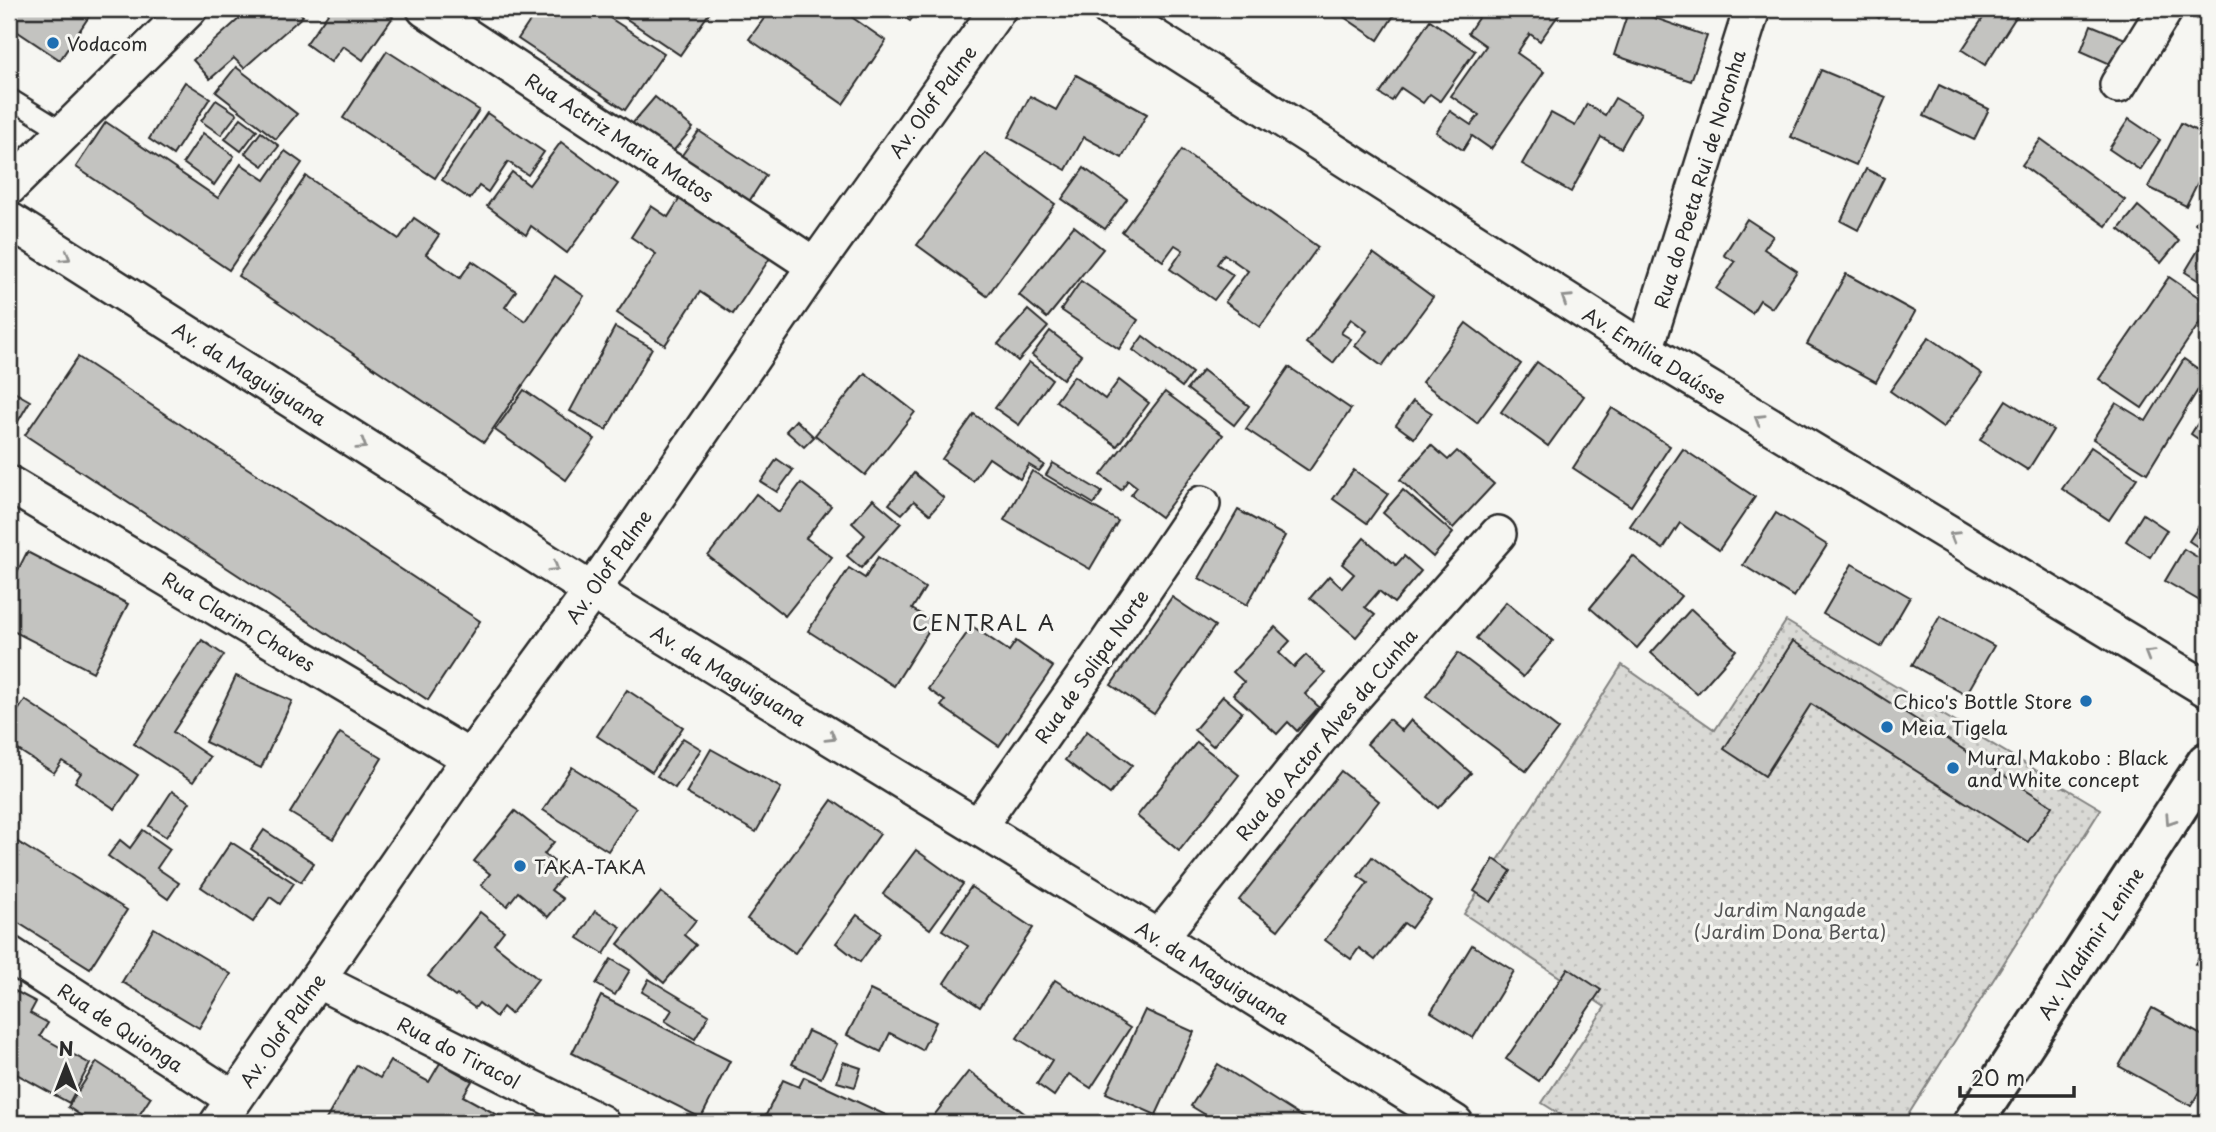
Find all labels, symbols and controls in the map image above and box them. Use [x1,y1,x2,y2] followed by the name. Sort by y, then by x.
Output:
[67,29,148,57] place label: Vodacom
[45,35,61,51] marker: Vodacom
[881,39,983,163] street label: Av. Olof Palme
[1646,46,1752,312] street label: Rua do Poeta Rui de Noronha
[520,65,720,209] street label: Rua Actriz Maria Matos
[59,248,72,261] one-way arrow
[1560,294,1573,307] one-way arrow
[1578,300,1732,410] street label: Av. Emília Daússe
[168,314,332,432] street label: Av. da Maguiguana
[1754,414,1767,427] one-way arrow
[354,436,367,449] one-way arrow
[558,503,658,629] street label: Av. Olof Palme
[1949,531,1962,544] one-way arrow
[546,558,559,571] one-way arrow
[157,564,321,678] street label: Rua Clarim Chaves
[1027,583,1155,749] street label: Rua de Solipa Norte
[912,606,1056,638] district label: CENTRAL A
[646,618,812,732] street label: Av. da Maguiguana
[1229,622,1423,846] street label: Rua do Actor Alves da Cunha
[2143,649,2156,662] one-way arrow
[1893,687,2072,715] place label: Chico's Bottle Store
[2078,693,2094,709] marker: Chico's Bottle Store
[1901,713,2007,741] place label: Meia Tigela
[1879,719,1895,735] marker: Meia Tigela
[823,729,836,742] one-way arrow
[1967,743,2169,793] place label: Mural Makobo : Black and White concept
[1945,760,1961,776] marker: Mural Makobo : Black and White concept
[2165,812,2178,825] one-way arrow
[534,852,646,880] place label: TAKA-TAKA
[512,858,528,874] marker: TAKA-TAKA
[2030,861,2150,1025] street label: Av. Vladimir Lenine
[1694,895,1886,945] park label: Jardim Nangade (Jardim Dona Berta)
[1131,913,1295,1031] street label: Av. da Maguiguana
[232,967,332,1093] street label: Av. Olof Palme
[53,976,189,1078] street label: Rua de Quionga
[393,1009,525,1095] street label: Rua do Tiracol
[32,1030,102,1100] north arrow
[58,1034,74,1062] text: N
[1960,1055,2074,1099] scale bar
[1971,1061,2025,1093] text: 20 m

